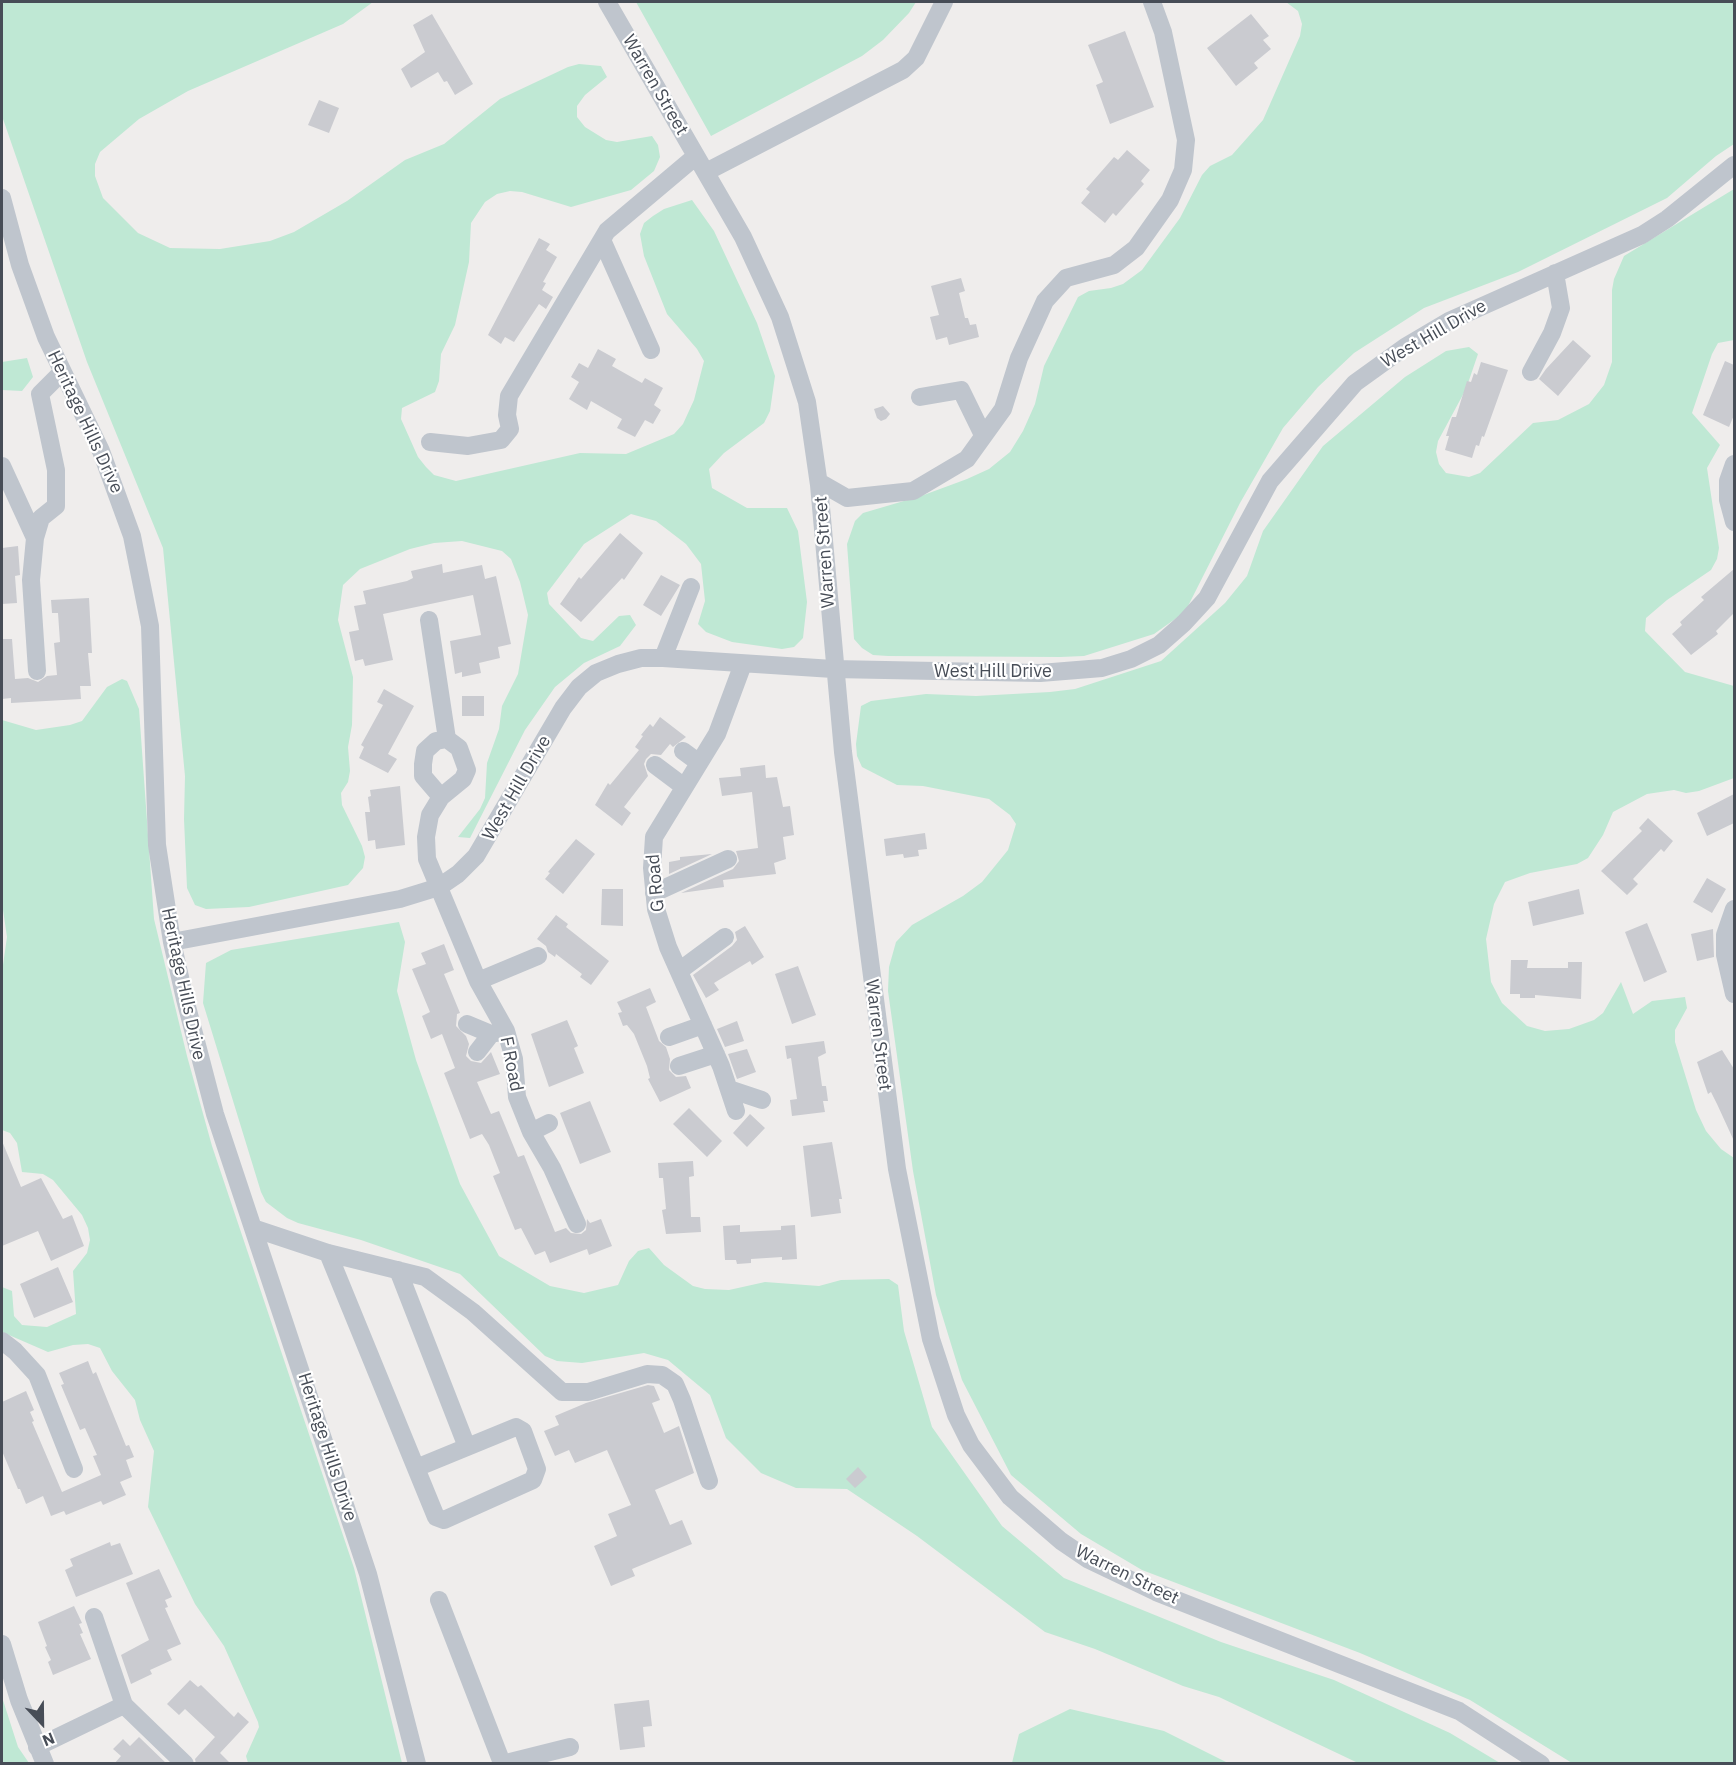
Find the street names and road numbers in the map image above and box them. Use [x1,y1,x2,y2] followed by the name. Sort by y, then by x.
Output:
[618,31,692,139] street label: Warren Street
[1378,295,1490,373] street label: West Hill Drive
[42,347,128,497] street label: Heritage Hills Drive
[810,495,840,609] street label: Warren Street
[934,661,1052,683] street label: West Hill Drive
[478,732,556,844] street label: West Hill Drive
[643,853,669,913] street label: G Road
[156,906,210,1062] street label: Heritage Hills Drive
[860,978,896,1092] street label: Warren Street
[495,1035,527,1093] street label: F Road
[293,1370,361,1524] street label: Heritage Hills Drive
[1072,1541,1182,1609] street label: Warren Street

